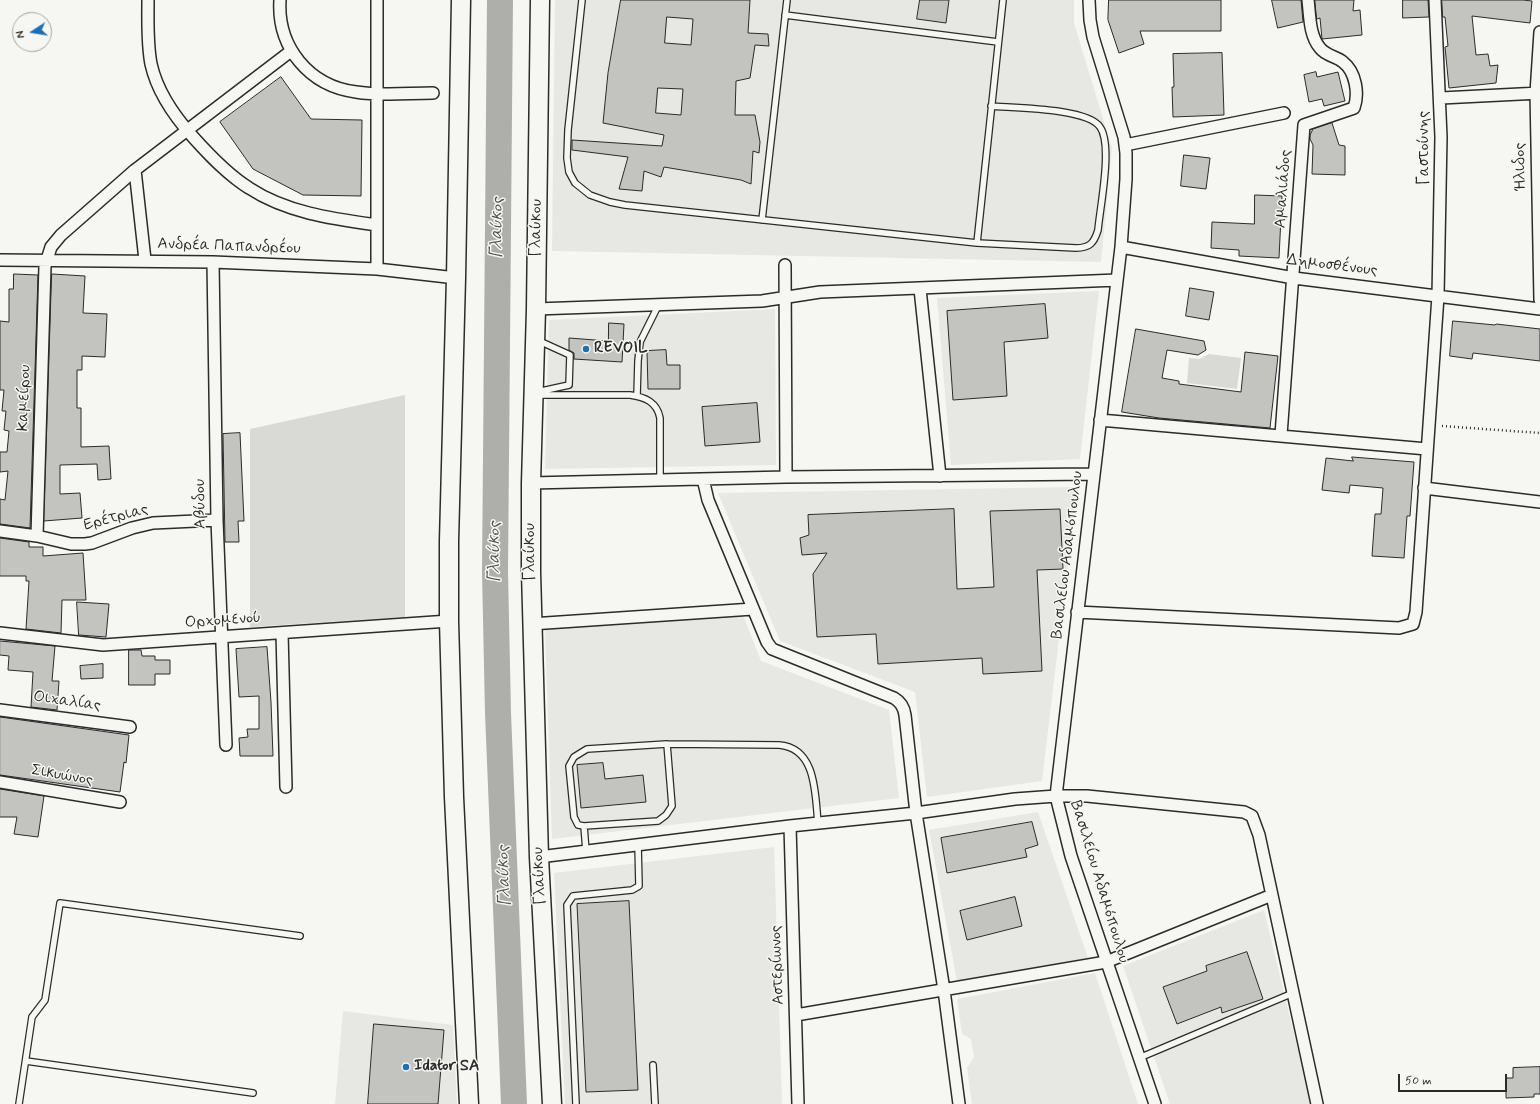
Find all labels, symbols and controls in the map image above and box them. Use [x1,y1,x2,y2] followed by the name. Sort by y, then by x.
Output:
[12,12,52,52] north arrow
[14,29,29,39] text: N
[1415,111,1435,185] street label: Γαστούνης
[1511,142,1531,192] street label: Ήλιδος
[1272,149,1296,229] street label: Αμαλιάδος
[487,197,509,259] water label: Γλαύκος
[527,199,547,257] street label: Γλαύκου
[157,235,301,259] street label: Ανδρέα Παπανδρέου
[1285,251,1379,281] street label: Δημοσθένους
[594,339,648,359] place label: REVOIL
[581,344,591,354] marker: REVOIL
[14,364,36,432] street label: Καμείρου
[1048,470,1088,640] street label: Βασιλείου Αδαμόπουλου
[191,479,211,529] street label: Αβύδου
[82,500,150,536] street label: Ερέτριας
[485,521,505,583] water label: Γλαύκος
[521,523,541,581] street label: Γλαύκου
[184,609,262,633] street label: Ορχομενού
[32,688,102,716] street label: Οιχαλίας
[30,761,94,791] street label: Σικυώνος
[1065,798,1133,966] street label: Βασιλείου Αδαμόπουλου
[494,845,516,907] water label: Γλαύκος
[529,847,551,905] street label: Γλαύκου
[767,925,789,1005] street label: Αστερίωνος
[414,1057,479,1077] place label: Idator SA
[401,1062,411,1072] marker: Idator SA
[1400,1066,1509,1092] scale bar
[1405,1073,1432,1089] text: 50 m

